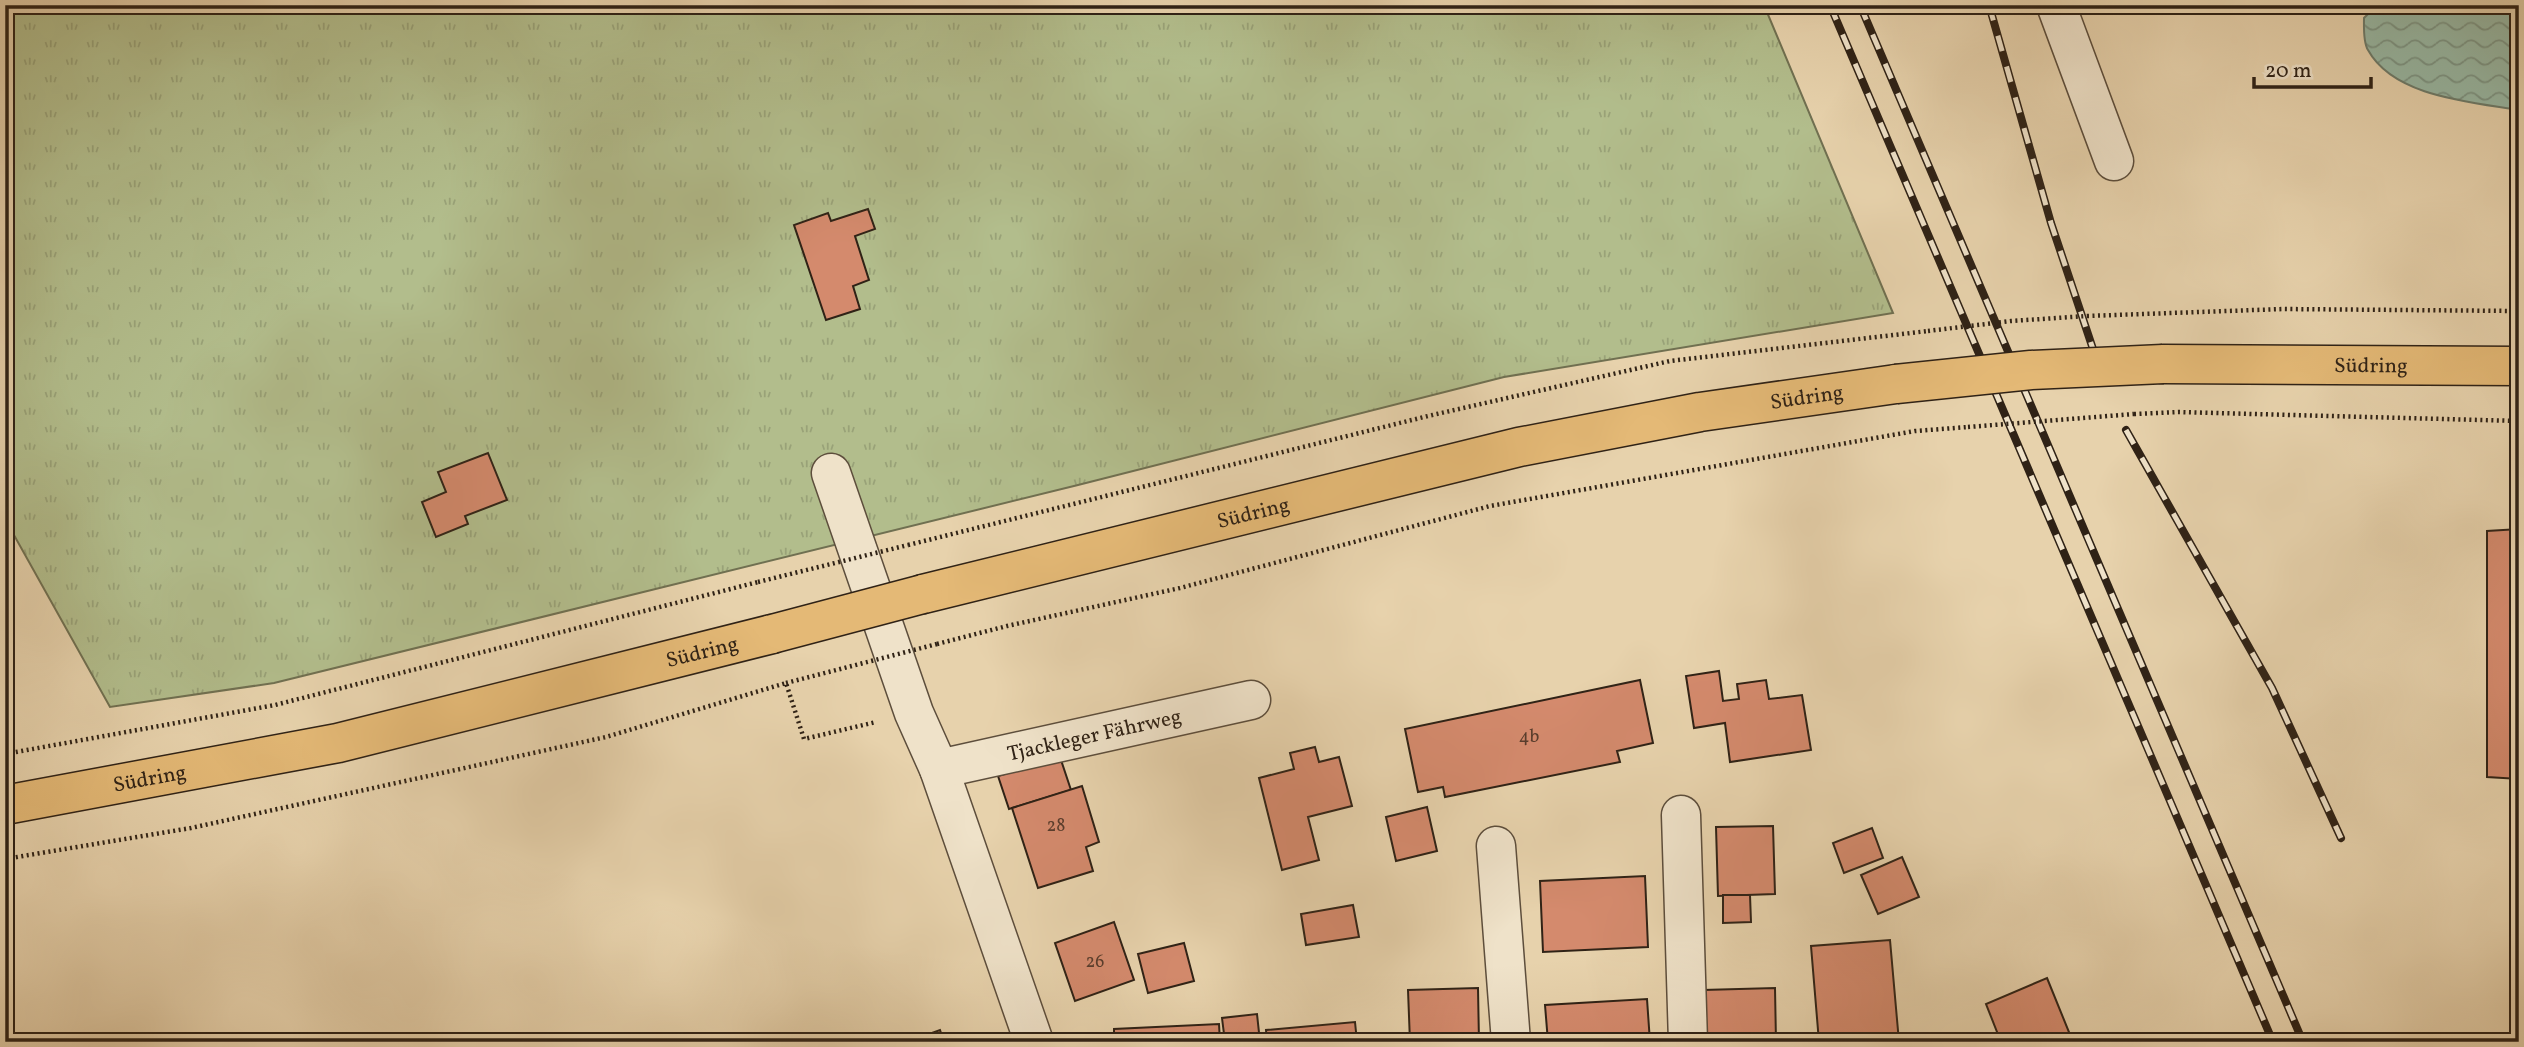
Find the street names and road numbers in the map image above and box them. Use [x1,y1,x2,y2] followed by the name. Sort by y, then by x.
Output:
[2334,352,2408,381] street label: Südring
[1768,379,1845,418] street label: Südring
[1214,491,1293,537] street label: Südring
[663,630,742,676] street label: Südring
[1005,703,1184,769] street label: Tjackleger Fährweg
[111,759,189,801] street label: Südring

